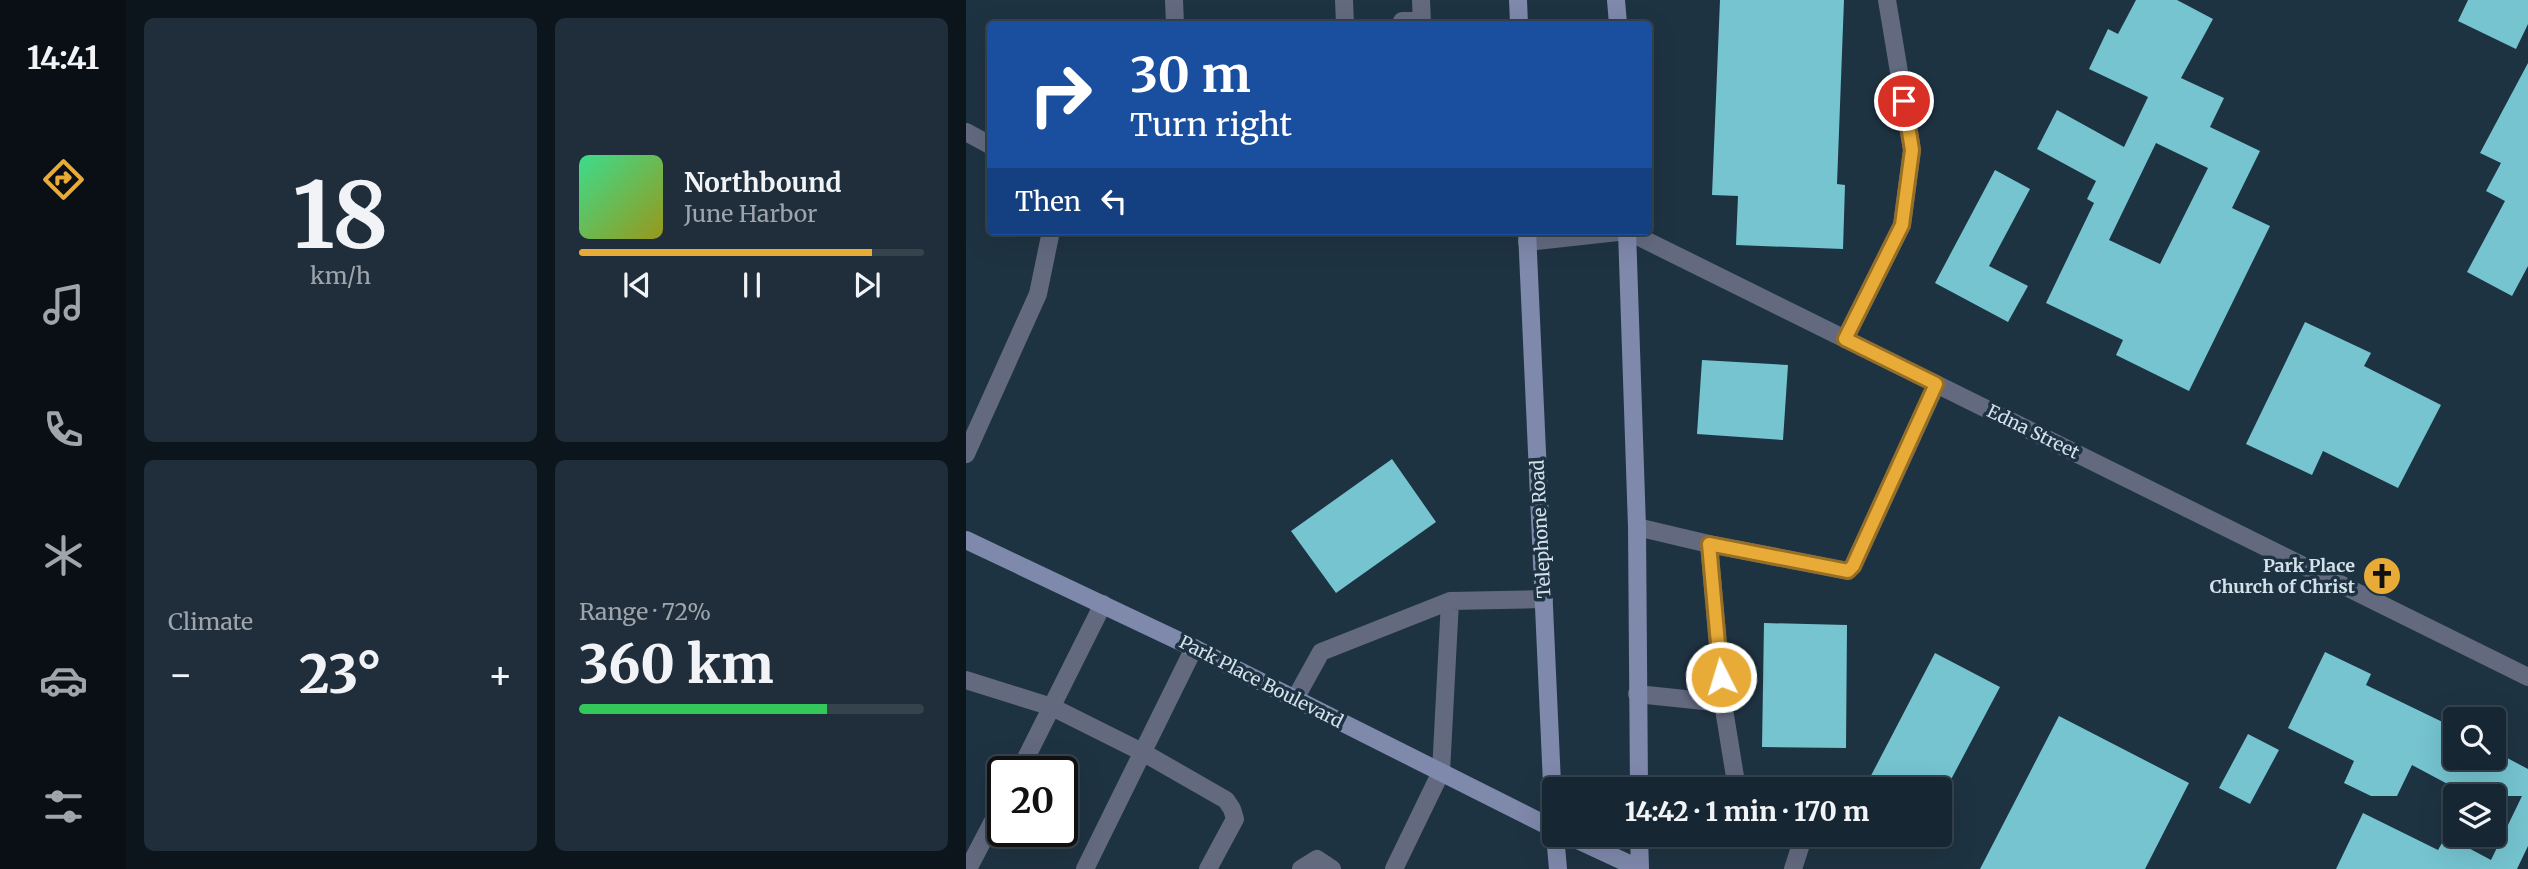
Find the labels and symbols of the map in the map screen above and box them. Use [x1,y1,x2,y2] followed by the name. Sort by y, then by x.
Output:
[1874,71,1934,131] pin
[1983,399,2083,464] street label: Edna Street
[1525,459,1556,599] street label: Telephone Road
[2210,554,2356,598] place label: Park Place Church of Christ
[2361,555,2403,597] church icon: Park Place Church of Christ
[1175,630,1347,733] street label: Park Place Boulevard
[1684,640,1758,714] position arrow
[987,756,1078,847] speed limit sign: 20

